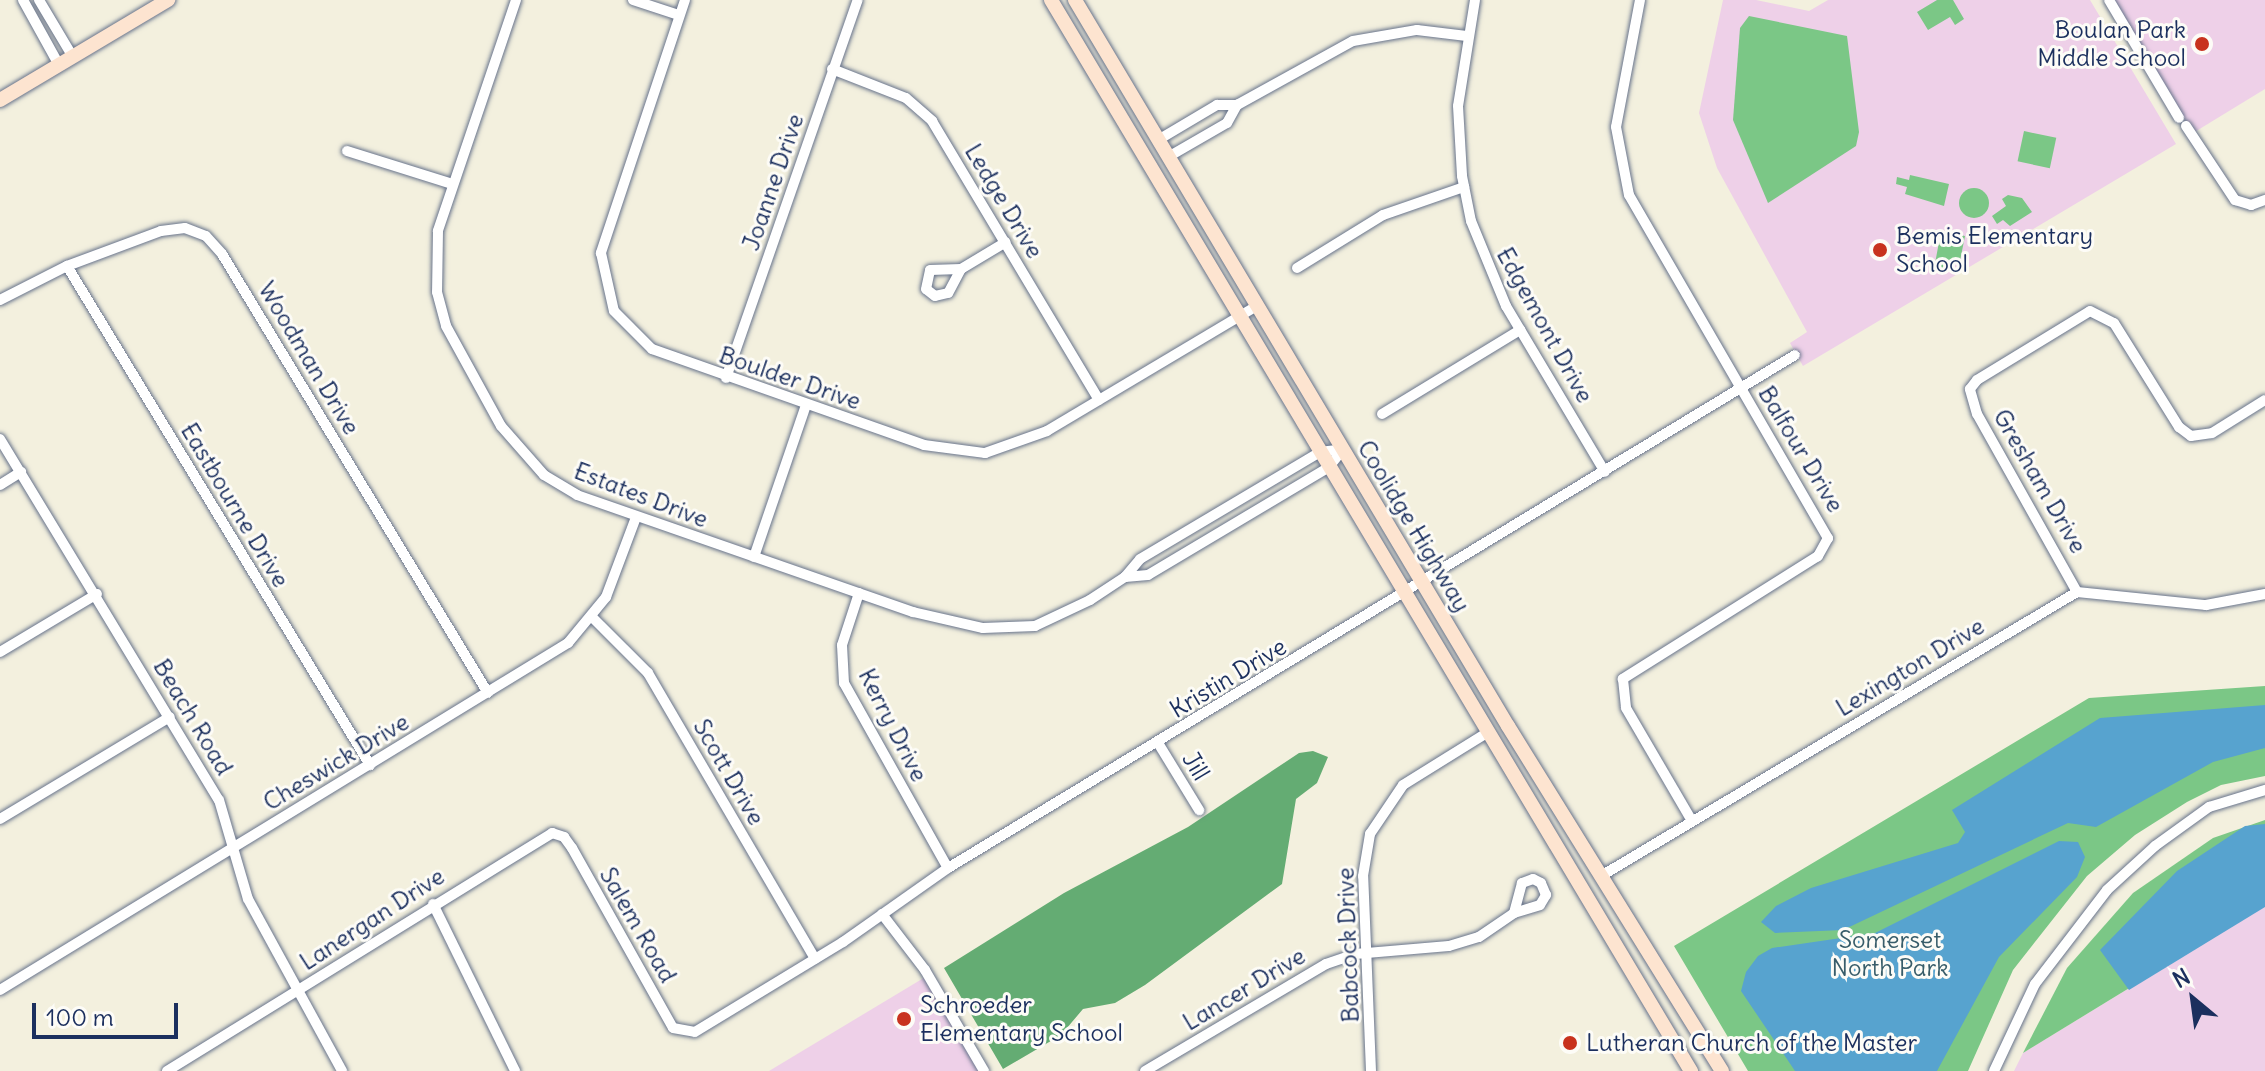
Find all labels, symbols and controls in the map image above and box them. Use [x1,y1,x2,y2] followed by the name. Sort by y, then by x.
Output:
[2037,16,2186,72] place label: Boulan Park Middle School
[2193,35,2211,53] marker: Boulan Park Middle School
[736,110,810,254] street label: Joanne Drive
[959,139,1049,263] street label: Ledge Drive
[1896,222,2093,278] place label: Bemis Elementary School
[1871,241,1889,259] marker: Bemis Elementary School
[1490,242,1600,408] street label: Edgemont Drive
[252,276,366,440] street label: Woodman Drive
[715,340,865,416] street label: Boulder Drive
[1752,381,1850,517] street label: Balfour Drive
[1987,404,2093,558] street label: Gresham Drive
[175,418,295,592] street label: Eastbourne Drive
[1351,435,1477,617] street label: Coolidge Highway
[570,456,712,534] street label: Estates Drive
[1831,611,1989,723] street label: Lexington Drive
[1165,632,1291,724] street label: Kristin Drive
[147,654,239,780] street label: Beach Road
[852,664,934,786] street label: Kerry Drive
[258,707,414,817] street label: Cheswick Drive
[687,714,771,830] street label: Scott Drive
[1176,746,1216,786] street label: Jill
[294,862,450,976] street label: Lanergan Drive
[593,862,683,988] street label: Salem Road
[1331,867,1365,1023] street label: Babcock Drive
[1832,926,1948,982] park label: Somerset North Park
[1178,941,1310,1037] street label: Lancer Drive
[2153,959,2233,1039] north arrow
[2168,962,2195,994] text: N
[36,987,182,1037] scale bar
[920,991,1123,1047] place label: Schroeder Elementary School
[46,1002,114,1032] text: 100 m
[895,1010,913,1028] marker: Schroeder Elementary School
[1586,1029,1917,1057] place label: Lutheran Church of the Master
[1561,1034,1579,1052] marker: Lutheran Church of the Master

